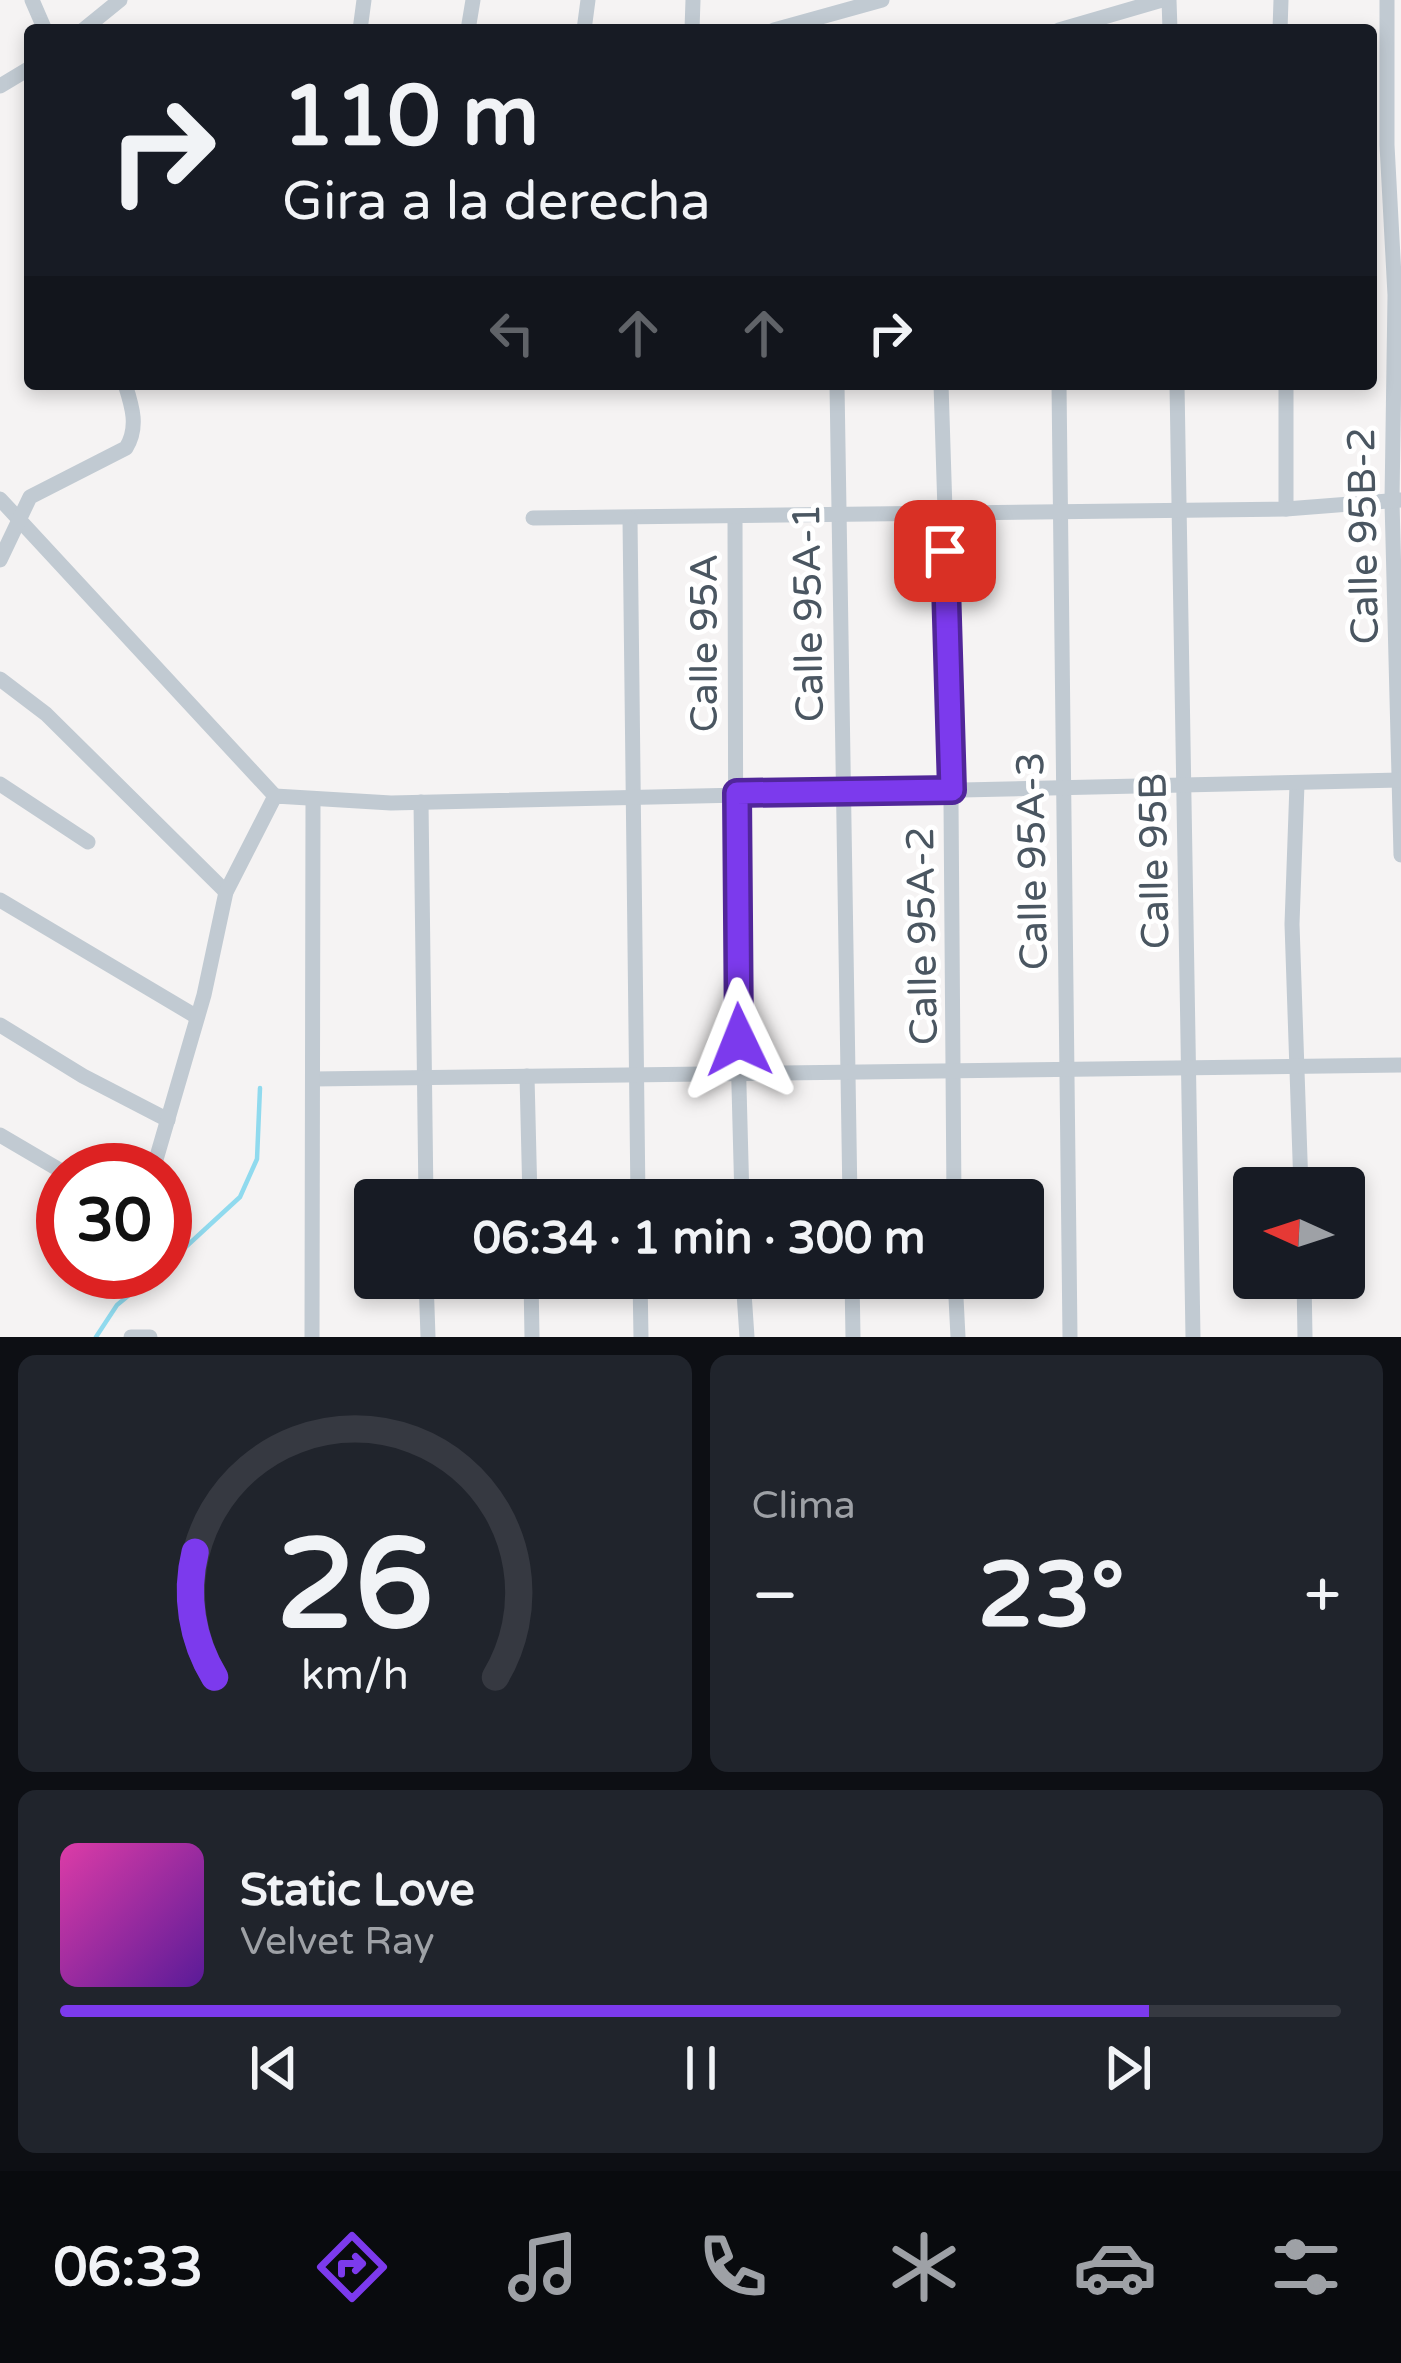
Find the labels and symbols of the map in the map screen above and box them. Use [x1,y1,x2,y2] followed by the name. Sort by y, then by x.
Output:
[1338,427,1389,645] street label: Calle 95B-2
[894,500,996,602] pin
[783,503,834,723] street label: Calle 95A-1
[681,554,728,732] street label: Calle 95A
[1007,751,1058,971] street label: Calle 95A-3
[1129,772,1180,950] street label: Calle 95B
[897,826,948,1046] street label: Calle 95A-2
[676,977,802,1103] position arrow
[36,1143,192,1299] speed limit sign: 30
[1233,1167,1365,1299] north arrow

